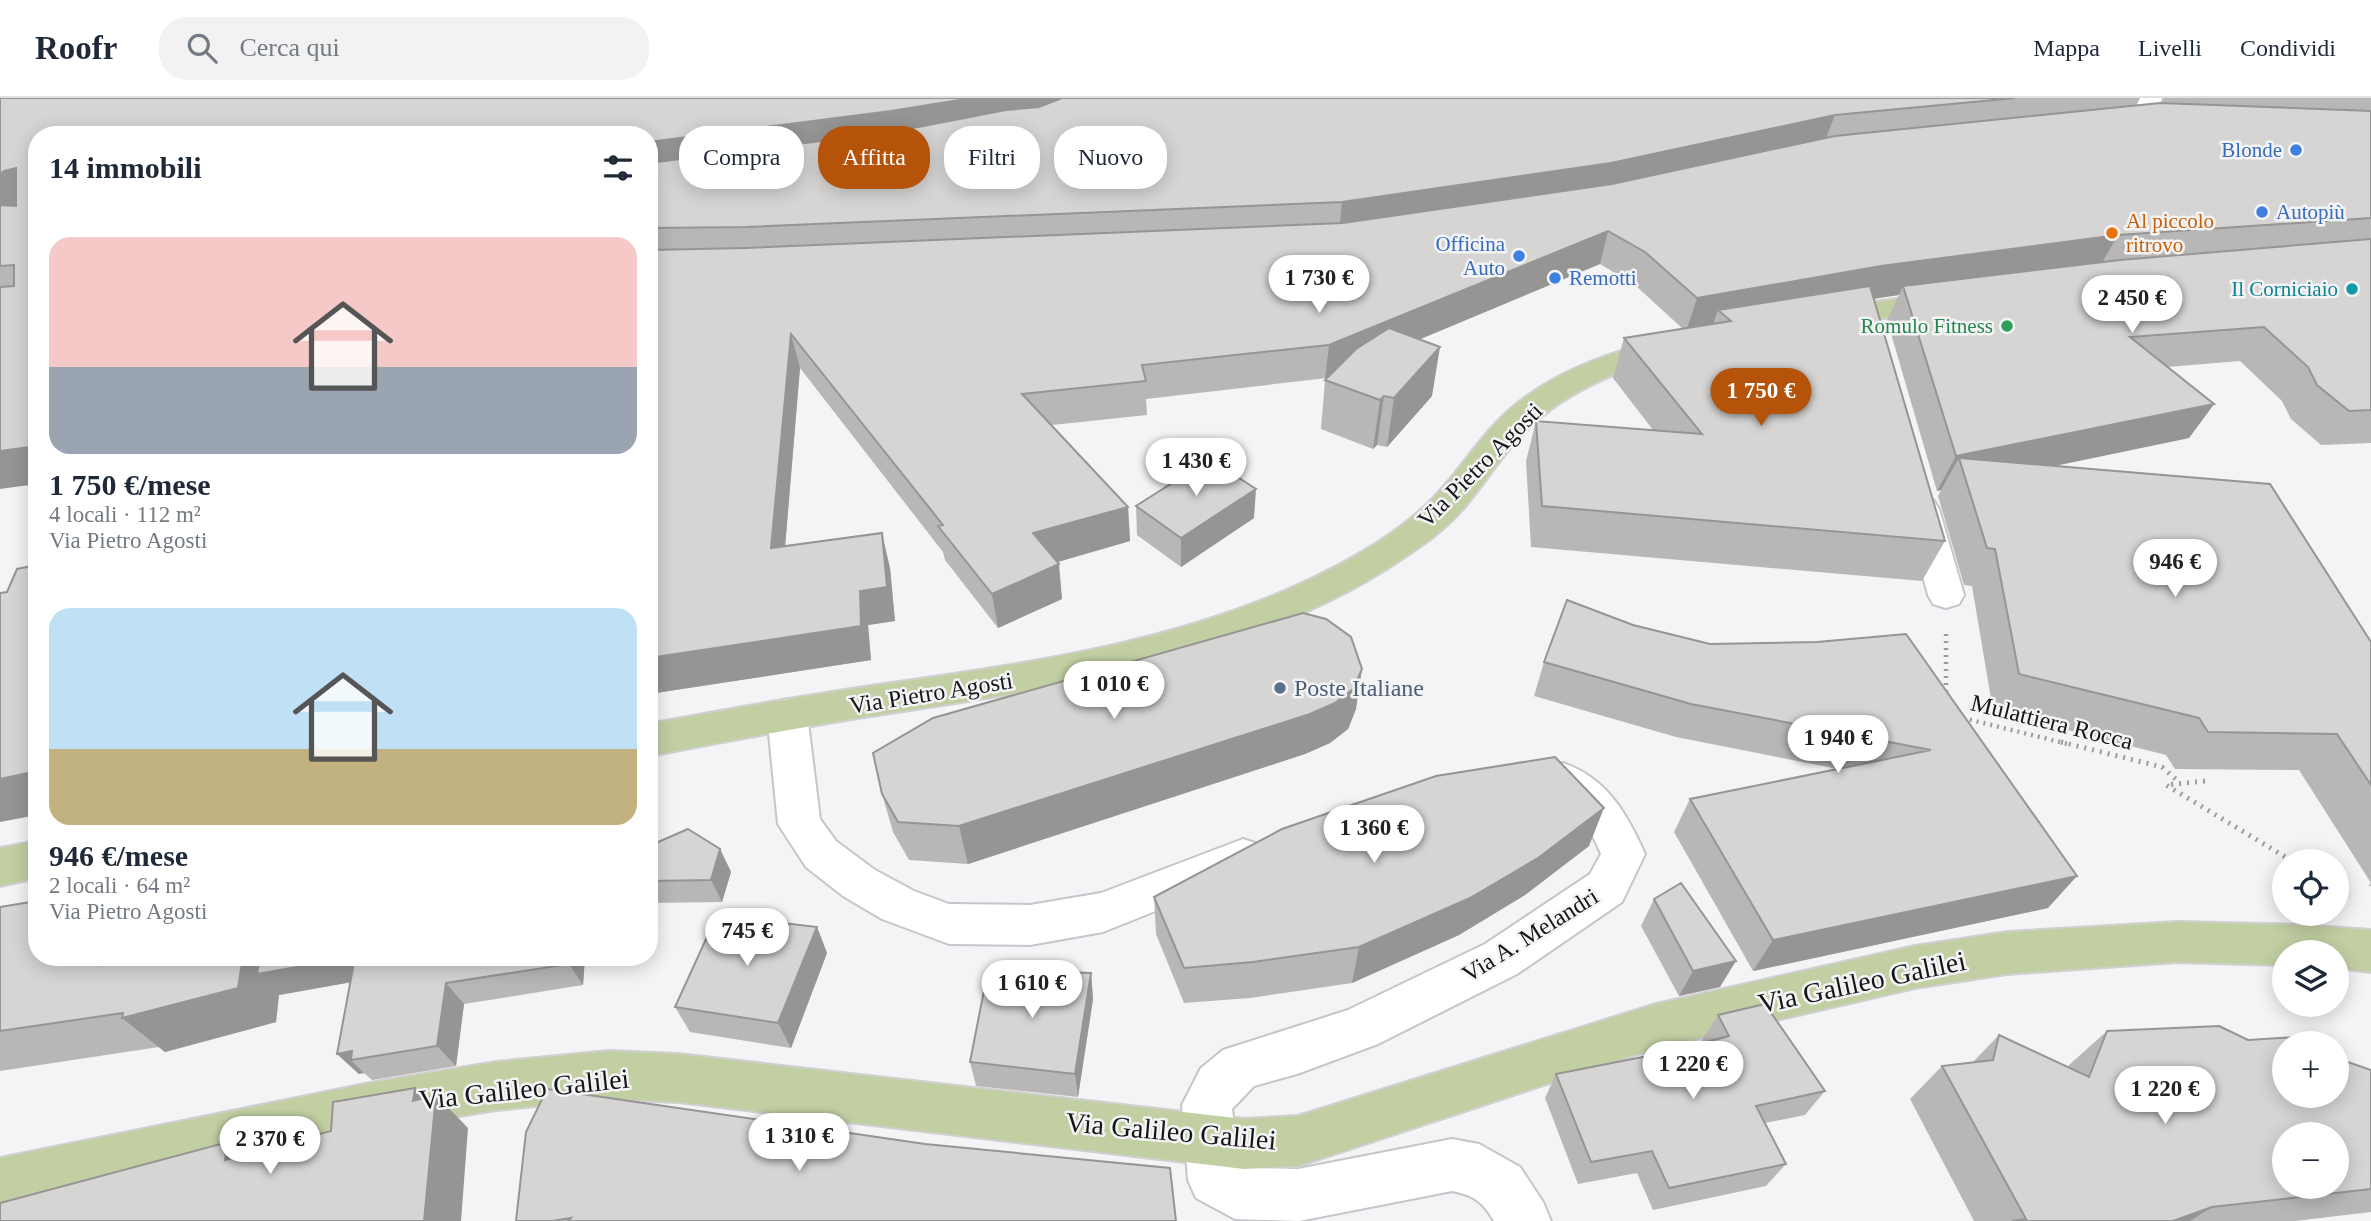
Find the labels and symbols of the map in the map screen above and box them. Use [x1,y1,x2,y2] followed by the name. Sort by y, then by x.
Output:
[2221,138,2282,162] place label: Blonde
[2288,142,2304,158] marker: Blonde
[2276,200,2345,224] place label: Autopiù
[2254,204,2270,220] marker: Autopiù
[2126,209,2214,257] place label: Al piccolo ritrovo
[2104,225,2120,241] marker: Al piccolo ritrovo
[1435,232,1506,280] place label: Officina Auto
[1511,248,1527,264] marker: Officina Auto
[1254,256,1384,315] pin: 1 730 €
[1569,266,1637,290] place label: Remotti
[1547,270,1563,286] marker: Remotti
[2067,275,2197,335] pin: 2 450 €
[2231,277,2338,301] place label: Il Corniciaio
[2344,281,2360,297] marker: Il Corniciaio
[1861,314,1993,338] place label: Romulo Fitness
[1999,318,2015,334] marker: Romulo Fitness
[1696,368,1826,428] pin: 1 750 €
[1412,397,1548,533] street label: Via Pietro Agosti
[1131,438,1261,498] pin: 1 430 €
[2126,540,2224,599] pin: 946 €
[1049,662,1179,721] pin: 1 010 €
[847,667,1015,719] street label: Via Pietro Agosti
[1294,675,1424,701] place label: Poste Italiane
[1272,680,1288,696] marker: Poste Italiane
[1968,689,2136,755] street label: Mulattiera Rocca
[1773,716,1903,775] pin: 1 940 €
[1309,806,1439,865] pin: 1 360 €
[1457,883,1603,987] street label: Via A. Melandri
[698,908,796,968] pin: 745 €
[1755,945,1969,1019] street label: Via Galileo Galilei
[967,960,1097,1020] pin: 1 610 €
[1628,1042,1758,1101] pin: 1 220 €
[417,1063,631,1115] street label: Via Galileo Galilei
[2100,1066,2230,1126] pin: 1 220 €
[1064,1106,1278,1156] street label: Via Galileo Galilei
[734,1114,864,1173] pin: 1 310 €
[205,1116,335,1176] pin: 2 370 €

